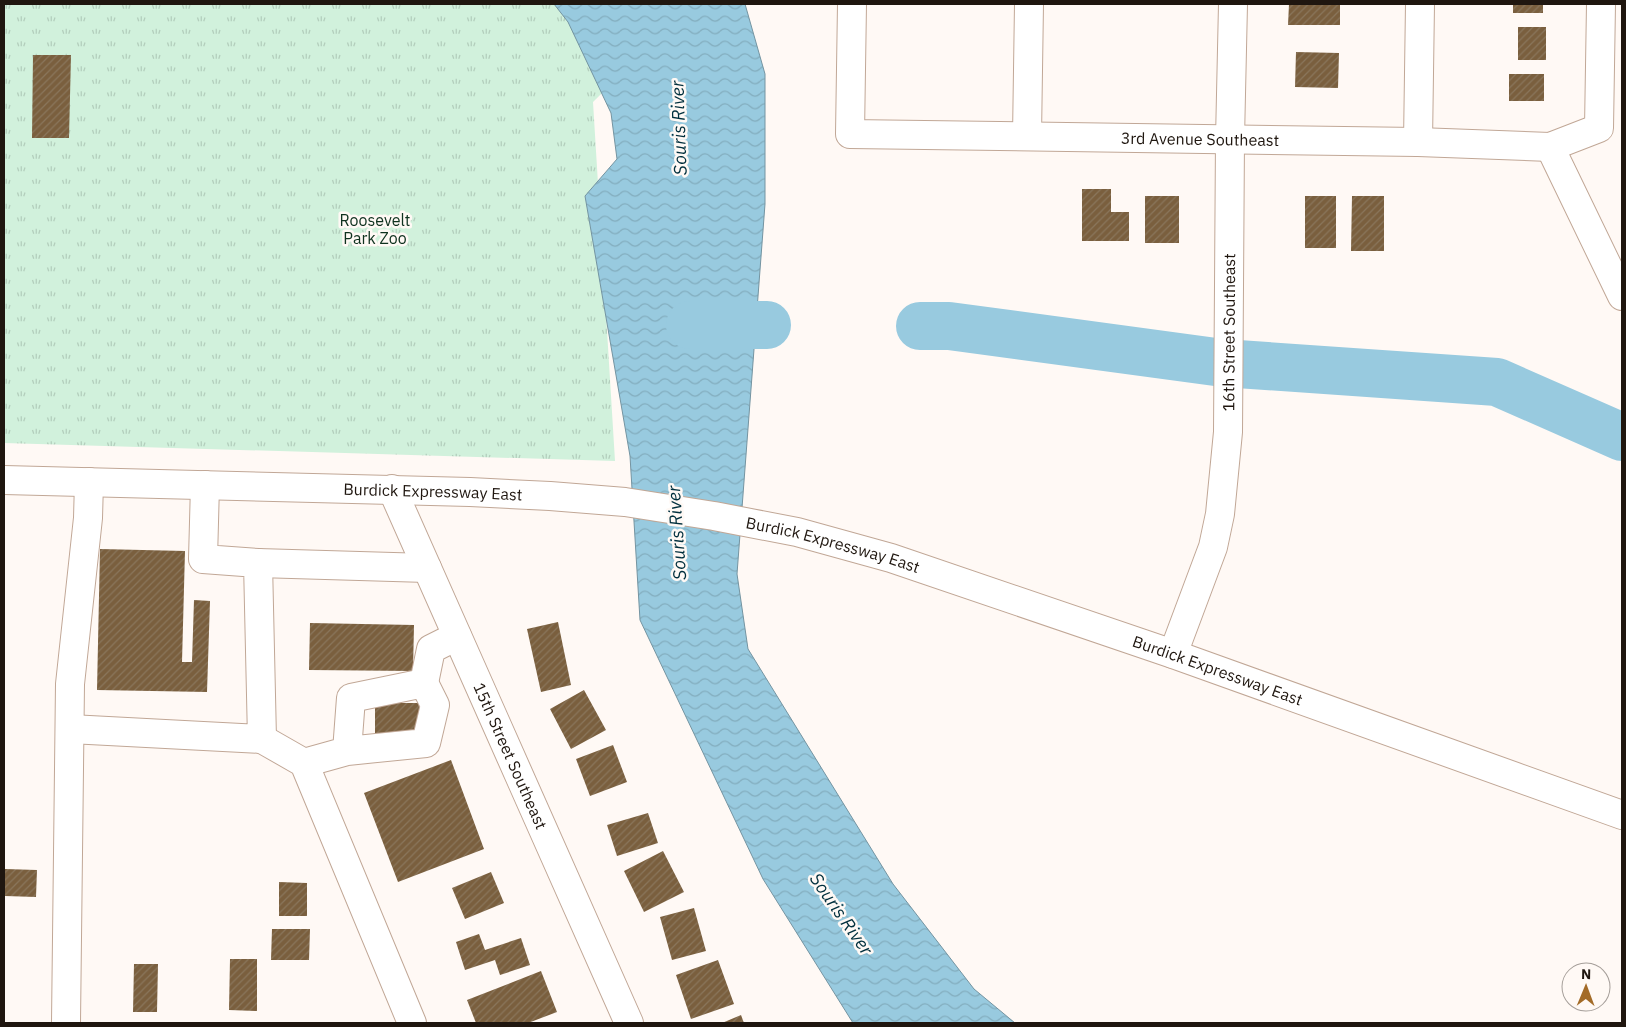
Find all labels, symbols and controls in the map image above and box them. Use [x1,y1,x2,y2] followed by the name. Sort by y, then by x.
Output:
[665,80,692,176] water label: Souris River
[1121,128,1279,150] street label: 3rd Avenue Southeast
[340,210,410,248] park label: Roosevelt Park Zoo
[1218,253,1239,412] street label: 16th Street Southeast
[343,479,523,505] street label: Burdick Expressway East
[662,485,691,581] water label: Souris River
[744,512,923,577] street label: Burdick Expressway East
[1130,631,1305,710] street label: Burdick Expressway East
[469,680,552,832] street label: 15th Street Southeast
[805,868,878,959] water label: Souris River
[1561,962,1611,1012] north arrow
[1581,965,1591,983] text: N

